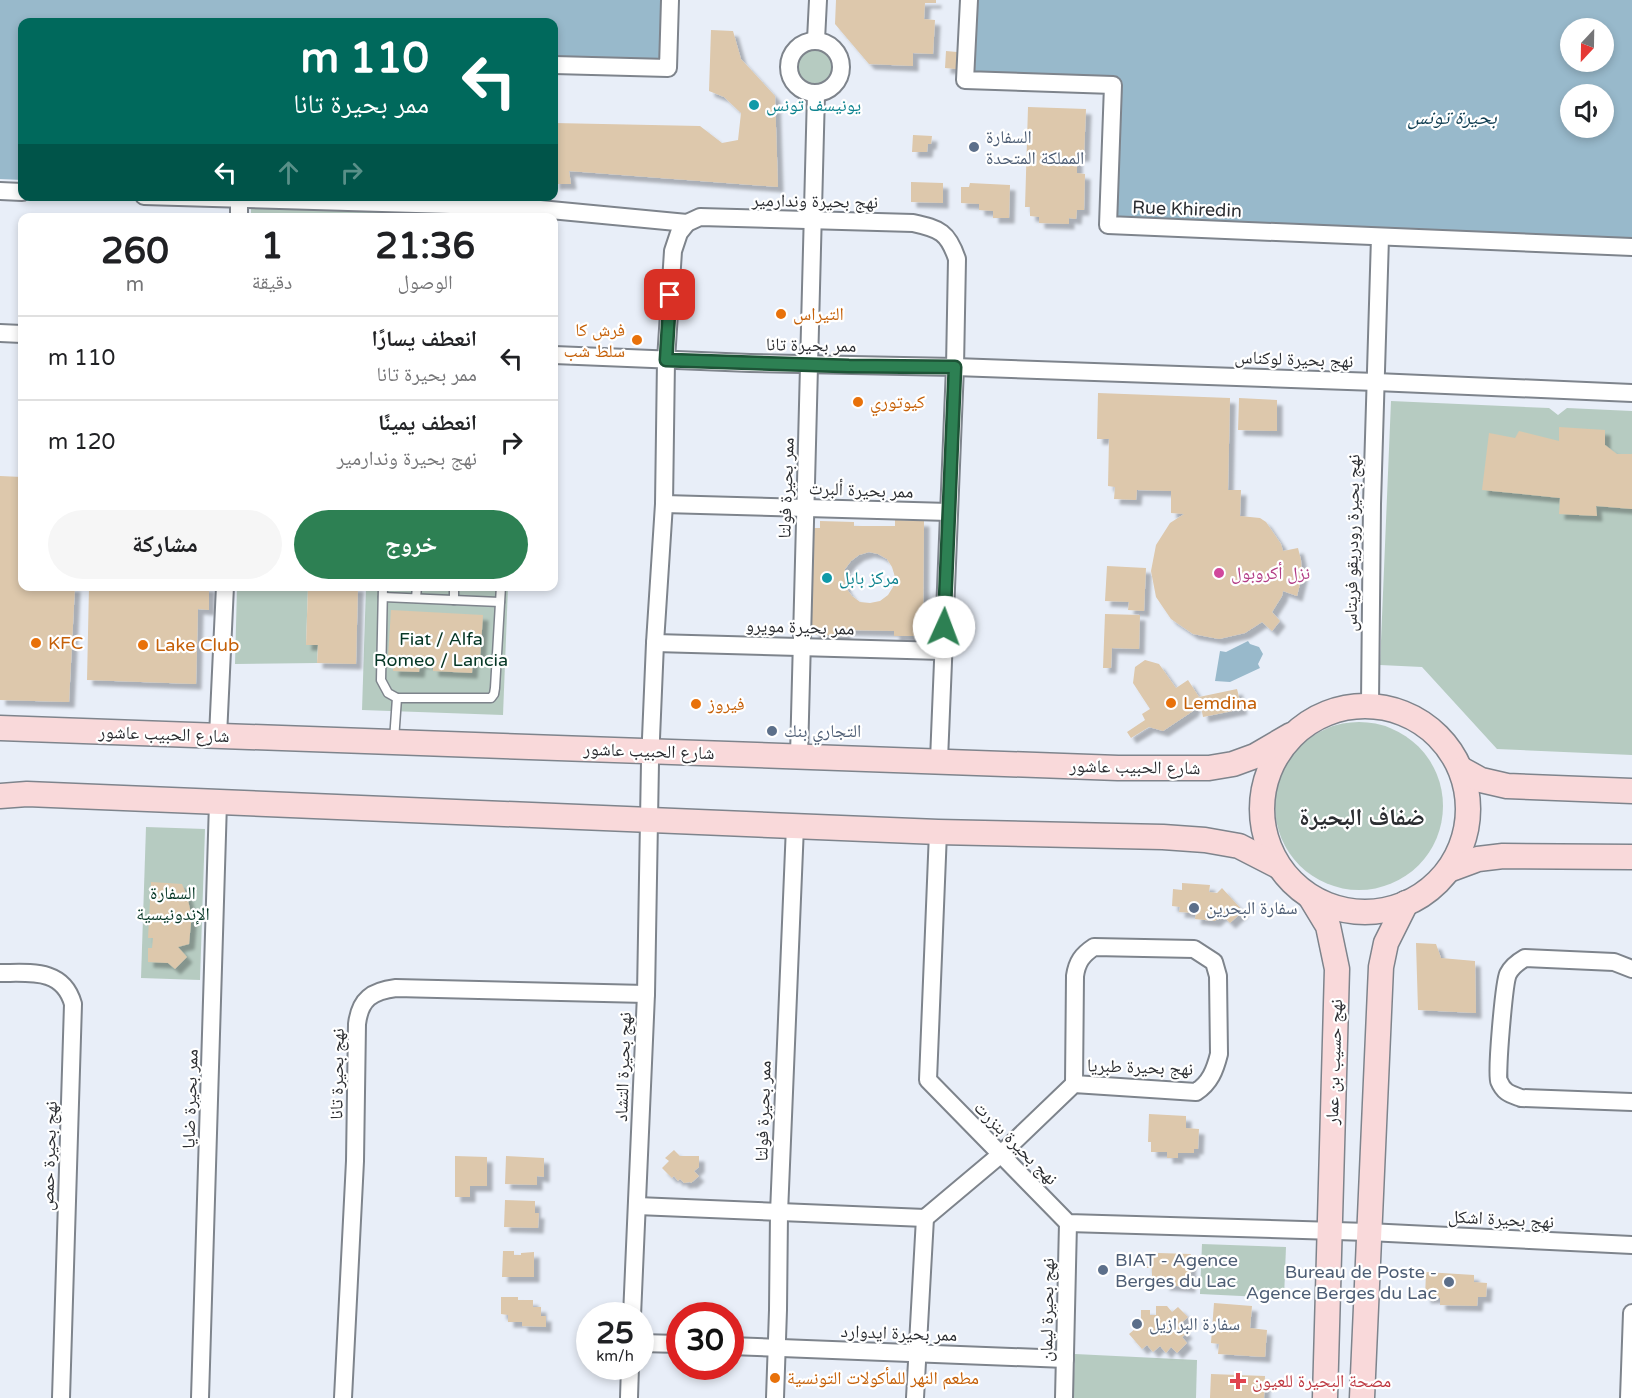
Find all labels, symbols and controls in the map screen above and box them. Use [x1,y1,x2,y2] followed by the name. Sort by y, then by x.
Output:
[1560,18,1614,72] north arrow
[1560,18,1614,138] map controls
[300,33,429,84] text: 110 m
[450,42,528,120] icon: left
[1560,84,1614,138] button: sound
[293,88,429,121] text: ممر بحيرة تانا
[766,94,861,116] place label: يونيسف تونس
[747,98,761,112] marker: يونيسف تونس
[1407,106,1497,130] water label: بحيرة تونس
[986,126,1084,169] place label: السفارة المملكة المتحدة
[967,140,981,154] marker: السفارة المملكة المتحدة
[209,156,242,189] icon: left
[272,156,305,189] icon: ahead
[335,156,368,189] icon: right
[751,189,878,214] street label: نهج بحيرة وندارمير
[1132,196,1242,222] street label: Rue Khiredin
[261,225,283,268] text: 1
[375,225,475,268] text: 21:36
[101,230,169,273] text: 260
[644,269,695,320] pin
[252,271,292,295] text: دقيقة
[398,271,453,295] text: الوصول
[126,273,144,297] text: m
[653,278,686,311] icon: arrive
[793,303,844,325] place label: التيراس
[774,307,788,321] marker: التيراس
[564,319,625,362] place label: فرش كا سلط شب
[372,326,477,352] text: انعطف يسارًا
[630,333,644,347] marker: فرش كا سلط شب
[766,333,856,357] street label: ممر بحيرة تانا
[495,342,528,375] icon: left
[48,345,115,371] text: 110 m
[1234,346,1354,373] street label: نهج بحيرة لوكناس
[376,363,477,387] text: ممر بحيرة تانا
[870,391,926,417] place label: كيوتوري
[851,395,865,409] marker: كيوتوري
[378,410,477,436] text: انعطف يمينًا
[495,426,528,459] icon: right
[48,429,115,455] text: 120 m
[773,437,799,539] street label: ممر بحيرة فولتا
[337,447,477,471] text: نهج بحيرة وندارمير
[1339,454,1366,632] street label: نهج بحيرة رودريقو فريتاس
[808,477,914,503] street label: ممر بحيرة ألبرت
[48,510,282,579] button: مشاركة
[294,510,528,579] button: خروج
[1231,562,1310,584] place label: نزل أكروبول
[1212,566,1226,580] marker: نزل أكروبول
[839,567,899,589] place label: مركز بابل
[820,571,834,585] marker: مركز بابل
[912,595,976,659] position arrow
[745,614,855,640] street label: ممر بحيرة مويرو
[374,628,508,671] park label: Fiat / Alfa Romeo / Lancia
[48,632,83,654] place label: KFC
[155,634,239,656] place label: Lake Club
[29,636,43,650] marker: KFC
[136,638,150,652] marker: Lake Club
[1183,692,1257,714] place label: Lemdina
[707,693,745,715] place label: فيروز
[1164,696,1178,710] marker: Lemdina
[689,697,703,711] marker: فيروز
[784,720,861,746] place label: التجاري بنك
[97,721,230,747] street label: شارع الحبيب عاشور
[765,724,779,738] marker: التجاري بنك
[582,738,715,764] street label: شارع الحبيب عاشور
[1068,755,1201,779] street label: شارع الحبيب عاشور
[1299,803,1425,832] district label: ضفاف البحيرة
[136,882,210,925] park label: السفارة الإندونيسية
[1206,897,1298,919] place label: سفارة البحرين
[1187,901,1201,915] marker: سفارة البحرين
[1321,999,1348,1126] street label: نهج حسيب بن عمار
[610,1012,637,1122] street label: نهج بحيرة التشاد
[325,1028,350,1120] street label: نهج بحيرة تانا
[177,1049,203,1149] street label: ممر بحيرة ضايا
[1086,1054,1194,1081] street label: نهج بحيرة طبريا
[750,1060,776,1162] street label: ممر بحيرة فولتا
[969,1097,1063,1190] street label: نهج بحيرة بنزرت
[36,1101,63,1211] street label: نهج بحيرة حمص
[1447,1205,1555,1234] street label: نهج بحيرة اشكل
[1115,1249,1238,1292] place label: BIAT - Agence Berges du Lac
[1035,1258,1060,1362] street label: نهج بحيرة ليمان
[1246,1261,1437,1304] place label: Bureau de Poste - Agence Berges du Lac
[1096,1263,1110,1277] marker: BIAT - Agence Berges du Lac
[1442,1275,1456,1289] marker: Bureau de Poste - Agence Berges du Lac
[666,1302,744,1380] speed limit sign: 30
[1149,1313,1240,1335] place label: سفارة البرازيل
[596,1315,634,1352] text: 25
[1130,1317,1144,1331] marker: سفارة البرازيل
[840,1320,958,1346] street label: ممر بحيرة ايدوارد
[596,1347,634,1365] text: km/h
[787,1367,979,1390] place label: مطعم النهر للمأكولات التونسية
[1252,1370,1391,1392] place label: مصحة البحيرة للعيون
[768,1371,782,1385] marker: مطعم النهر للمأكولات التونسية
[1229,1372,1247,1390] marker: مصحة البحيرة للعيون

